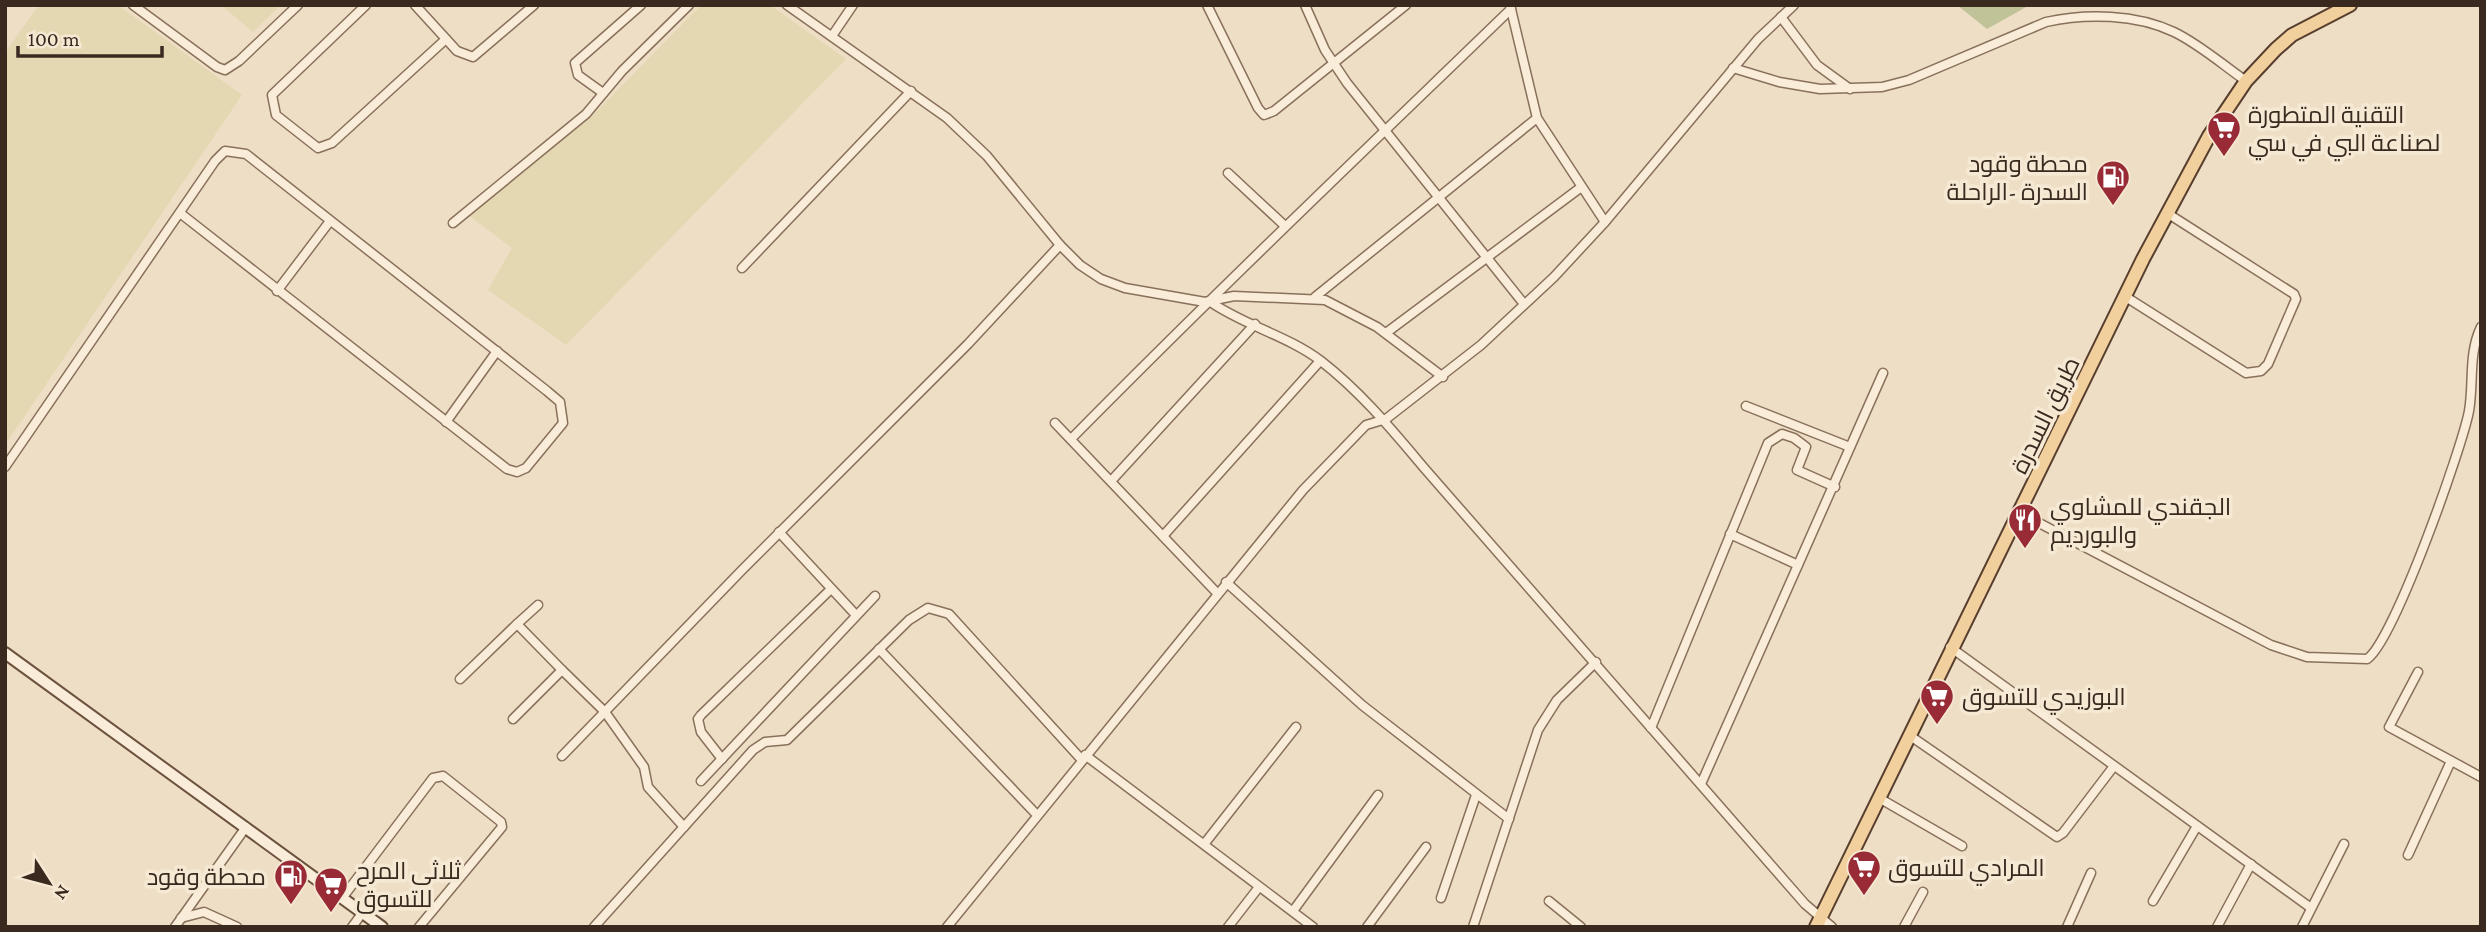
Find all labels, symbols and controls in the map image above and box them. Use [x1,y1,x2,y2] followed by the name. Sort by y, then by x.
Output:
[18,14,161,58] scale bar
[28,27,80,51] text: 100 m
[2248,101,2440,162] place label: التقنية المتطورة لصناعة البي في سي
[2205,109,2243,158] supermarket icon: التقنية المتطورة لصناعة البي في سي
[1947,150,2088,205] place label: محطة وقود السدرة -الراحلة
[2094,158,2132,207] fuel station icon: محطة وقود السدرة -الراحلة
[2005,352,2087,479] street label: طريق السدرة
[2050,493,2231,551] place label: الجقندي للمشاوي والبورديم
[2006,501,2044,550] restaurant icon: الجقندي للمشاوي والبورديم
[1918,677,1956,726] supermarket icon: البوزيدي للتسوق
[1962,683,2126,715] place label: البوزيدي للتسوق
[14,848,84,918] north arrow
[1845,848,1883,897] supermarket icon: المرادي للتسوق
[1888,854,2045,886] place label: المرادي للتسوق
[272,857,310,906] fuel station icon: محطة وقود
[356,857,462,914] place label: ثلاثي المرح للتسوق
[147,863,266,890] place label: محطة وقود
[312,865,350,914] supermarket icon: ثلاثي المرح للتسوق
[50,881,75,904] text: N

